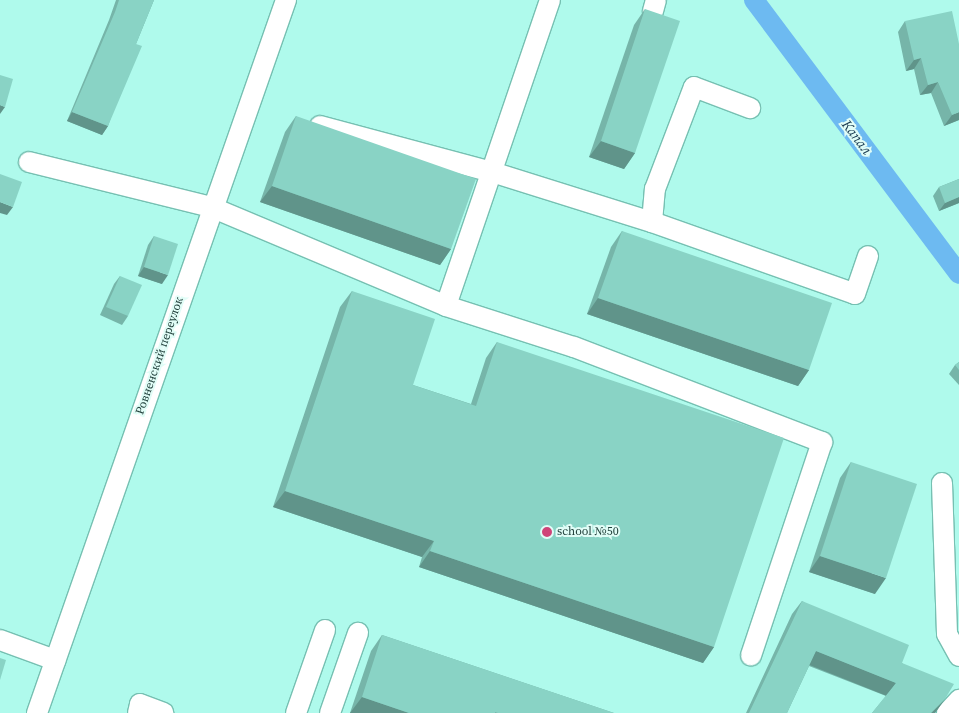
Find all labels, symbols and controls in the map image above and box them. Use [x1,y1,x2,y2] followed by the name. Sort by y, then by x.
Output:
[839,116,875,158] water label: Капал
[133,295,187,417] street label: Ровненский переулок
[557,525,619,539] place label: school №50
[541,526,553,538] marker: school №50

